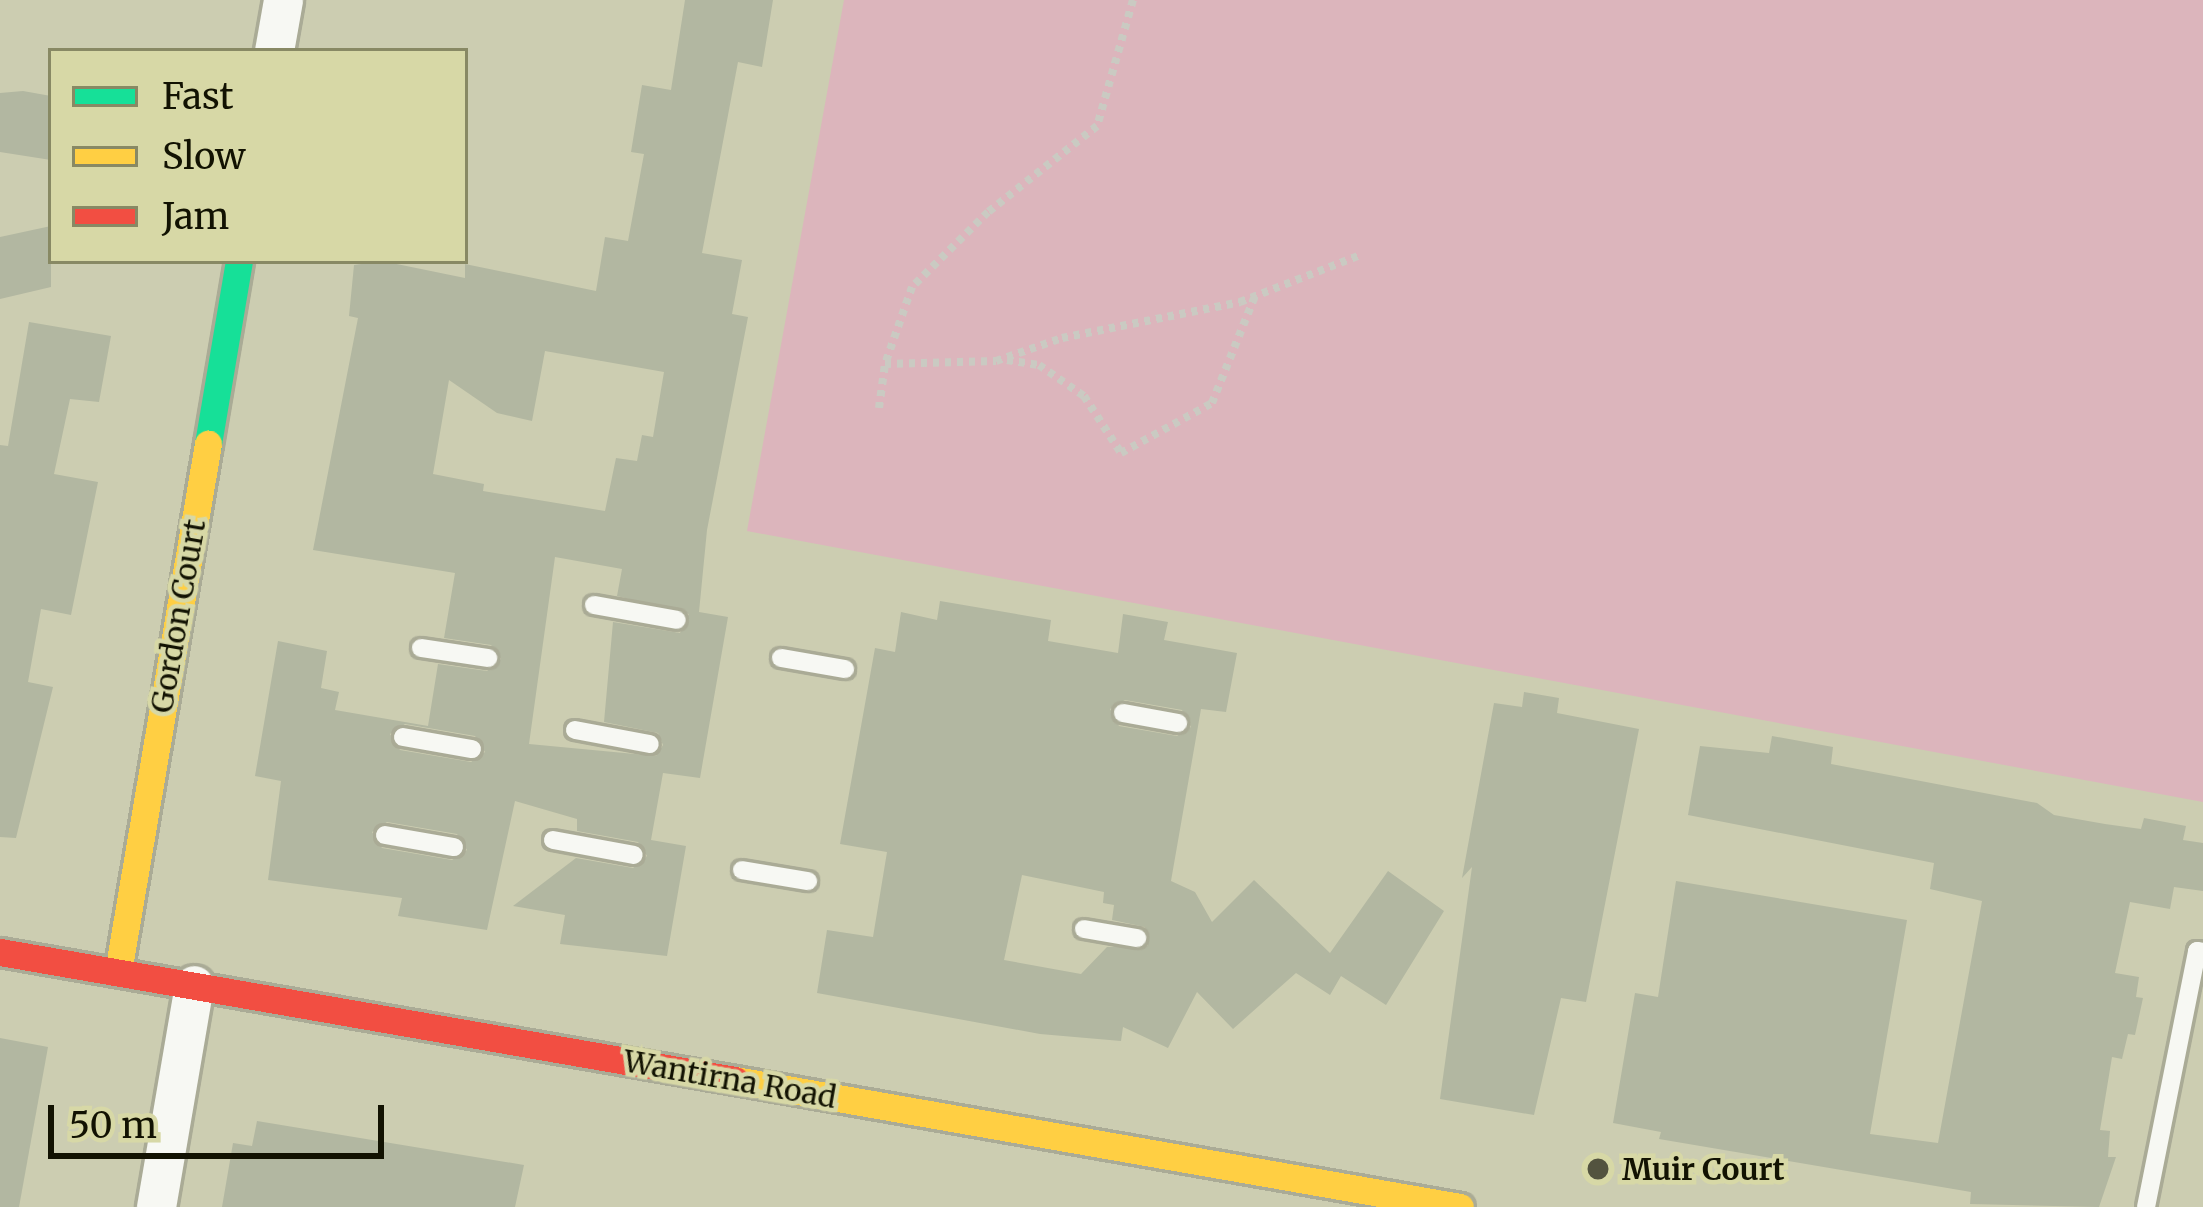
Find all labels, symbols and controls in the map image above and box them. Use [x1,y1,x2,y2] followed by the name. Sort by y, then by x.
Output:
[48,48,468,264] legend
[162,74,234,119] text: Fast
[162,134,246,179] text: Slow
[162,194,229,239] text: Jam
[143,517,213,715] street label: Gordon Court
[621,1043,839,1115] street label: Wantirna Road
[54,1081,390,1155] scale bar
[69,1103,157,1148] text: 50 m
[1622,1151,1785,1187] place label: Muir Court
[1585,1156,1611,1182] marker: Muir Court

